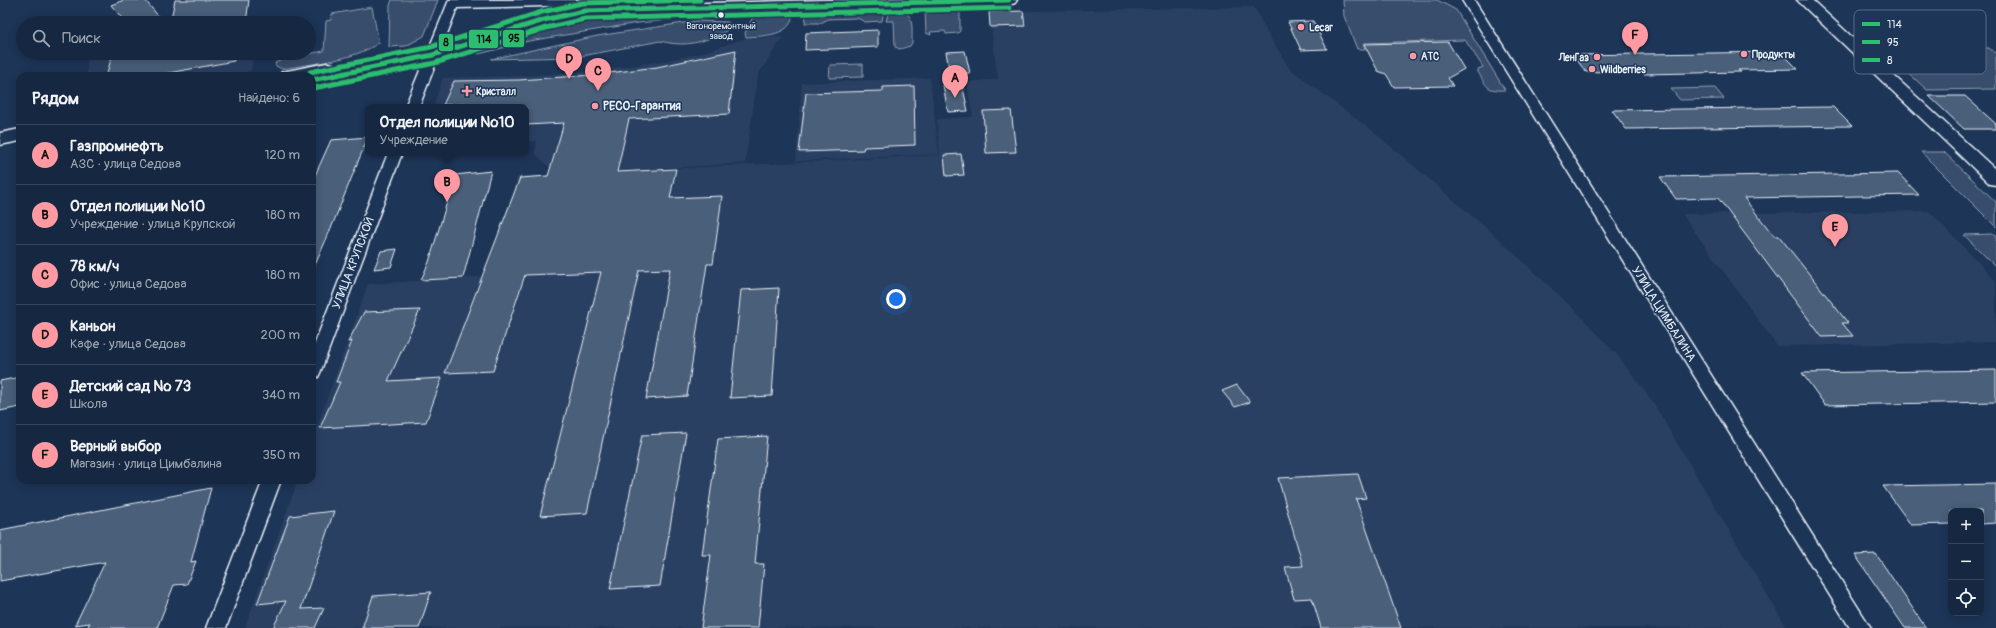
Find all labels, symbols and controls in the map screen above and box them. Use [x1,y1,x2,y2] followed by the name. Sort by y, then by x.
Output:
[716,10,726,20] marker: Вагоноремонтный завод
[1854,10,1986,74] legend
[16,16,316,60] search box
[1887,18,1903,31] text: 114
[686,21,756,42] place label: Вагоноремонтный завод
[1296,22,1306,32] marker: Lecar
[1309,22,1333,34] place label: Lecar
[1622,22,1648,55] pin: F
[30,27,52,49] icon: search
[62,29,101,48] text: Поиск
[468,29,499,49] line badge: 114
[502,29,525,48] line badge: 95
[508,32,520,45] text: 95
[438,33,454,52] line badge: 8
[477,33,492,46] text: 114
[443,36,449,49] text: 8
[1887,36,1899,49] text: 95
[556,46,582,79] pin: D
[1739,49,1749,59] marker: Продукты
[1752,49,1796,61] place label: Продукты
[1408,51,1418,61] marker: АТС
[1421,51,1439,63] place label: АТС
[1558,52,1589,64] place label: ЛенГаз
[1592,52,1602,62] marker: ЛенГаз
[1887,54,1893,67] text: 8
[585,58,611,91] pin: C
[1587,64,1597,74] marker: Wildberries
[1600,64,1646,76] place label: Wildberries
[942,65,968,98] pin: A
[461,85,473,97] marker: Кристалл
[476,86,516,98] place label: Кристалл
[32,88,79,109] text: Рядом
[238,90,300,106] text: Найдено: 6
[603,99,681,114] place label: РЕСО-Гарантия
[590,101,600,111] marker: РЕСО-Гарантия
[365,104,529,156] popup
[379,113,515,132] text: Отдел полиции №10
[379,132,448,148] text: Учреждение
[70,137,164,156] text: Газпромнефть
[41,147,49,163] text: A
[264,147,300,163] text: 120 m
[70,156,181,172] text: АЗС · улица Седова
[434,169,460,202] pin: B
[70,197,205,216] text: Отдел полиции №10
[41,207,49,223] text: B
[265,207,300,223] text: 180 m
[1822,214,1848,247] pin: E
[329,215,378,311] street label: УЛИЦА КРУПСКОЙ
[70,216,235,232] text: Учреждение · улица Крупской
[70,257,119,276] text: 78 км/ч
[1628,264,1699,365] street label: УЛИЦА ЦИМБАЛИНА
[41,267,49,283] text: C
[265,267,300,283] text: 180 m
[70,276,187,292] text: Офис · улица Седова
[886,289,906,309] your location
[70,317,116,336] text: Каньон
[41,327,49,343] text: D
[261,327,300,343] text: 200 m
[70,336,186,352] text: Кафе · улица Седова
[70,377,191,396] text: Детский сад № 73
[42,387,48,403] text: E
[262,387,300,403] text: 340 m
[70,396,107,412] text: Школа
[70,437,161,456] text: Верный выбор
[41,447,49,463] text: F
[262,447,300,463] text: 350 m
[70,456,222,472] text: Магазин · улица Цимбалина
[1948,508,1984,616] map controls
[1948,508,1984,544] button: +
[1948,544,1984,580] button: −
[1948,580,1984,616] button: locate

